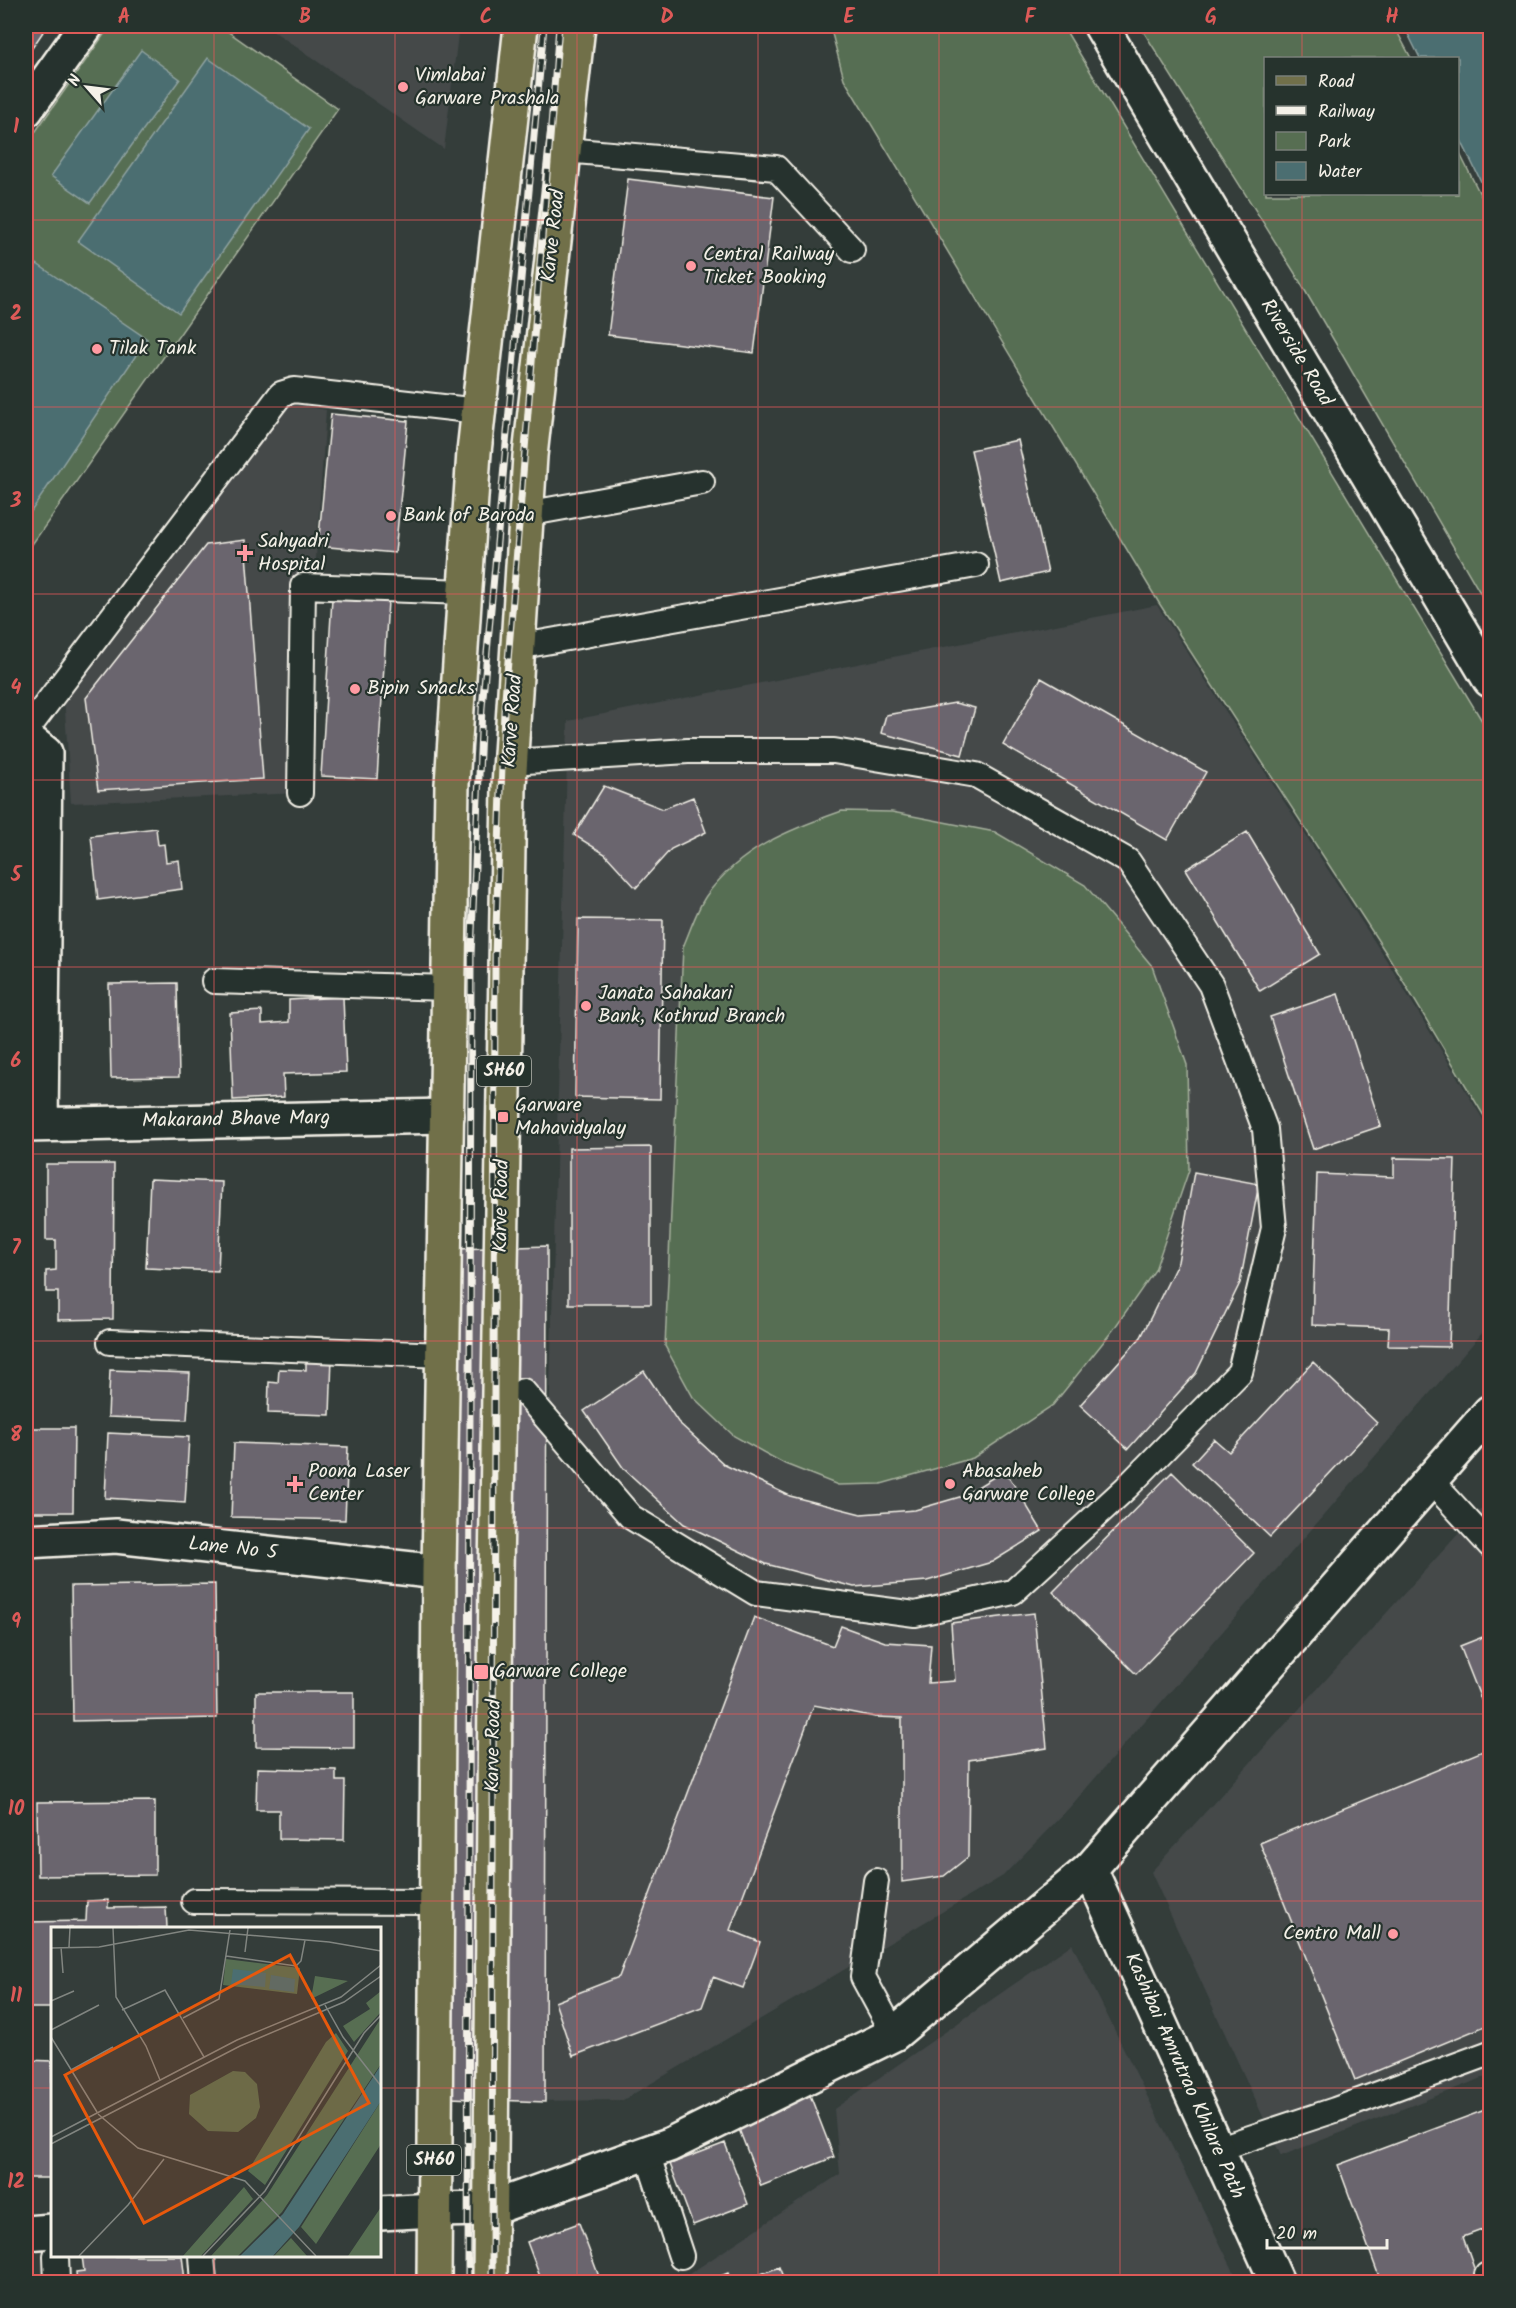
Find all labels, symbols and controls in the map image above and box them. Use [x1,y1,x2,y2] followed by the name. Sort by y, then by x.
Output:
[118,2,130,34] text: A
[299,2,311,34] text: B
[480,2,492,34] text: C
[660,2,674,34] text: D
[843,2,855,34] text: E
[1025,2,1037,34] text: F
[1205,2,1217,34] text: G
[1385,2,1399,34] text: H
[57,57,117,117] north arrow
[1264,57,1459,195] legend
[415,60,559,115] place label: Vimlabai Garware Prashala
[1318,68,1355,97] text: Road
[62,70,88,91] text: N
[396,80,410,94] marker: Vimlabai Garware Prashala
[1318,98,1375,127] text: Railway
[13,112,19,144] text: 1
[1318,128,1351,157] text: Park
[1318,158,1363,187] text: Water
[533,187,575,284] street label: Karve Road
[703,239,835,294] place label: Central Railway Ticket Booking
[684,259,698,273] marker: Central Railway Ticket Booking
[1251,293,1341,414] street label: Riverside Road
[10,299,22,331] text: 2
[109,333,197,365] place label: Tilak Tank
[90,342,104,356] marker: Tilak Tank
[10,486,22,518] text: 3
[403,500,535,532] place label: Bank of Baroda
[384,509,398,523] marker: Bank of Baroda
[258,526,330,581] place label: Sahyadri Hospital
[236,544,254,562] marker: Sahyadri Hospital
[494,672,532,769] street label: Karve Road
[11,673,22,705] text: 4
[367,673,475,705] place label: Bipin Snacks
[348,682,362,696] marker: Bipin Snacks
[10,860,23,892] text: 5
[598,978,785,1033] place label: Janata Sahakari Bank, Kothrud Branch
[579,999,593,1013] marker: Janata Sahakari Bank, Kothrud Branch
[11,1046,22,1078] text: 6
[477,1056,531,1086] road number: SH60
[515,1090,626,1145] place label: Garware Mahavidyalay
[142,1102,330,1138] street label: Makarand Bhave Marg
[496,1110,510,1124] marker: Garware Mahavidyalay
[485,1158,519,1253] street label: Karve Road
[11,1233,21,1265] text: 7
[10,1420,22,1452] text: 8
[308,1456,411,1511] place label: Poona Laser Center
[962,1456,1095,1511] place label: Abasaheb Garware College
[286,1475,304,1493] marker: Poona Laser Center
[943,1477,957,1491] marker: Abasaheb Garware College
[187,1528,280,1570] street label: Lane No 5
[11,1607,21,1639] text: 9
[494,1656,627,1688] place label: Garware College
[472,1663,490,1681] marker: Garware College
[477,1698,511,1793] street label: Karve Road
[8,1794,25,1826] text: 10
[1283,1918,1381,1950] place label: Centro Mall
[51,1927,381,2257] inset map
[1386,1927,1400,1941] marker: Centro Mall
[1115,1948,1253,2204] street label: Kashibai Amrutrao Khilare Path
[10,1981,22,2013] text: 11
[407,2145,461,2175] road number: SH60
[7,2167,25,2199] text: 12
[1267,2212,1387,2250] scale bar
[1276,2220,1317,2249] text: 20 m

